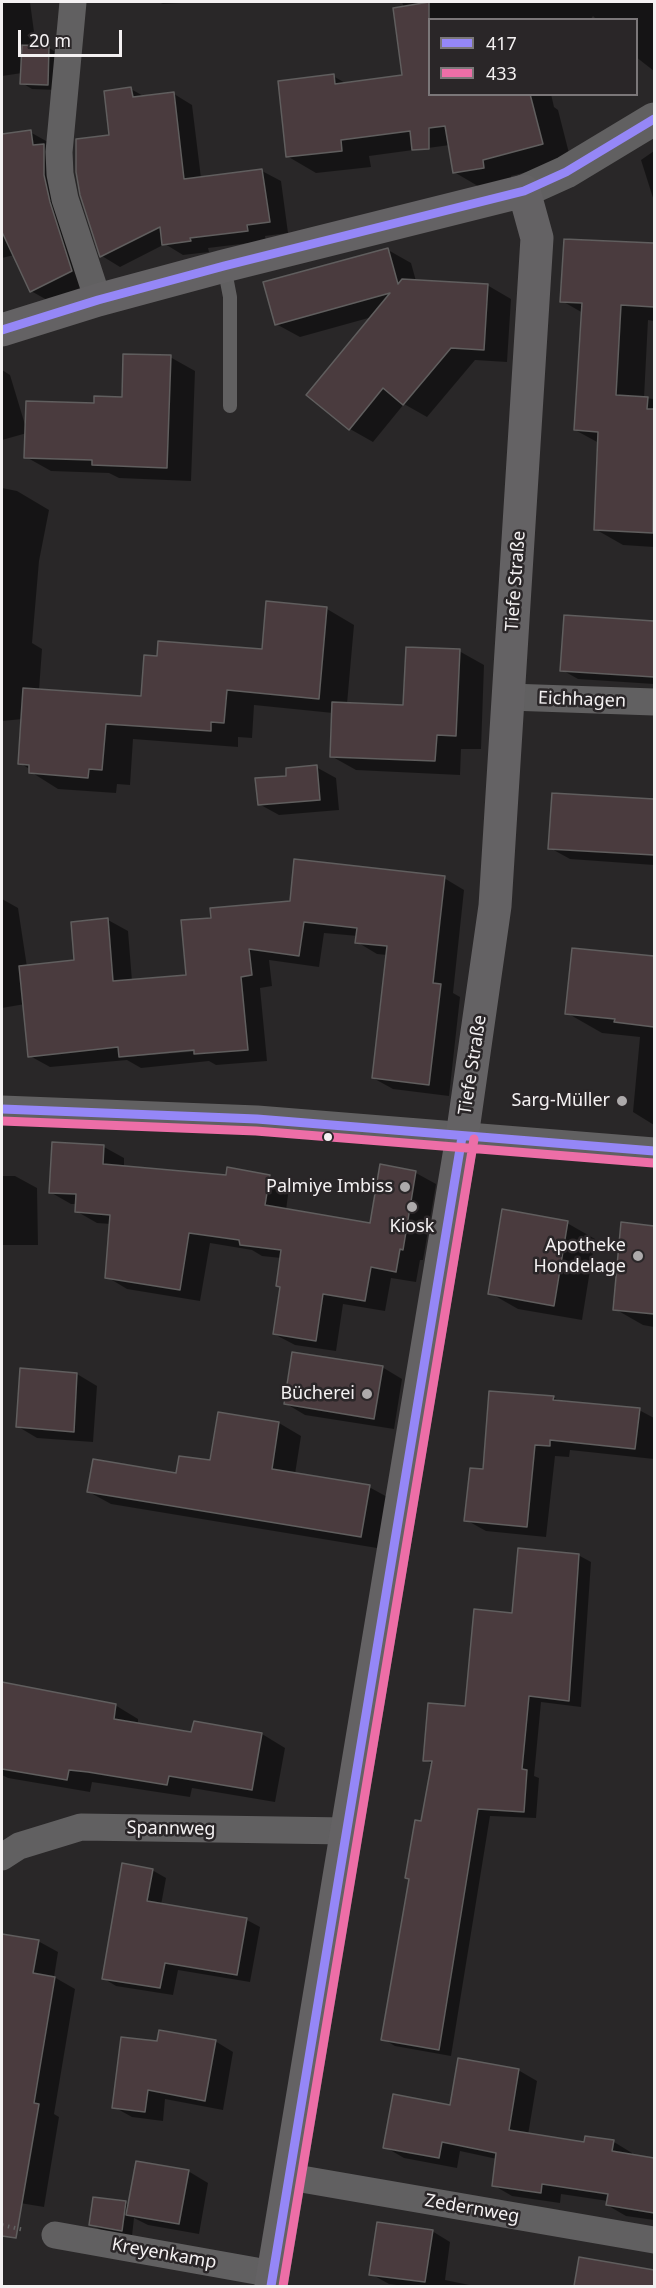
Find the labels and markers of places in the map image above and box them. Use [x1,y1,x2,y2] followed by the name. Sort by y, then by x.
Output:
[512,1090,610,1112] place label: Sarg-Müller
[615,1094,629,1108] marker: Sarg-Müller
[322,1131,334,1143] unlabelled marker
[266,1176,393,1198] place label: Palmiye Imbiss
[398,1180,412,1194] marker: Palmiye Imbiss
[405,1200,419,1214] marker: Kiosk
[390,1216,434,1238] place label: Kiosk
[533,1235,626,1278] place label: Apotheke Hondelage
[631,1249,645,1263] marker: Apotheke Hondelage
[280,1383,355,1405] place label: Bücherei
[360,1387,374,1401] marker: Bücherei

